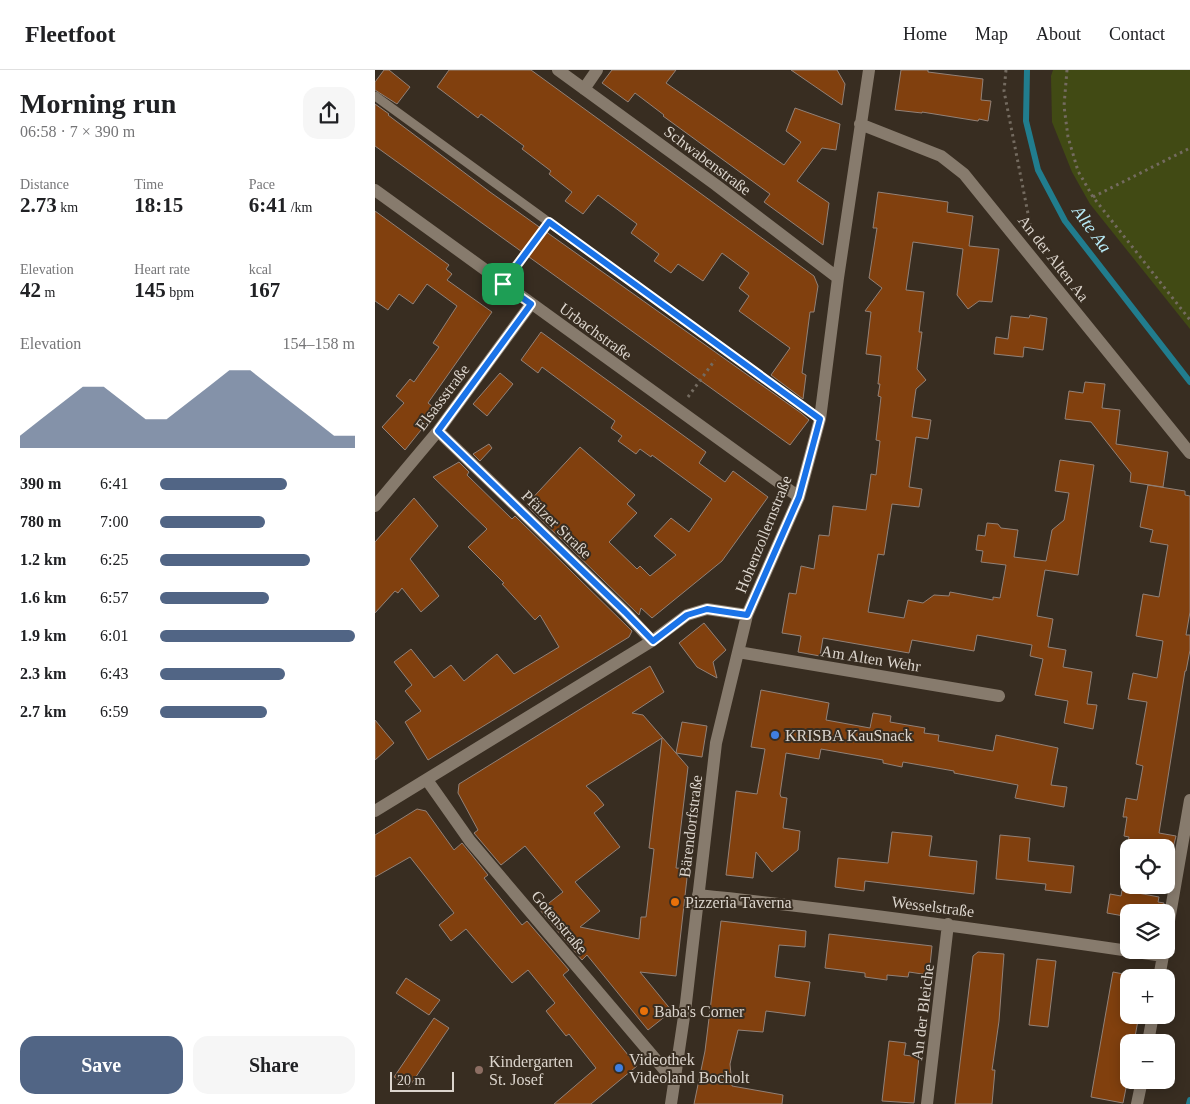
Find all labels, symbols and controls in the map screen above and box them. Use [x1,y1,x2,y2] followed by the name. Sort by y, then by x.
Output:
[25,21,116,47] text: Fleetfoot
[903,24,947,44] text: Home
[975,24,1008,44] text: Map
[1036,24,1081,44] text: About
[1109,24,1165,44] text: Contact
[303,87,355,139] button: share
[20,88,176,119] text: Morning run
[661,122,754,198] street label: Schwabenstraße
[20,123,135,140] text: 06:58 · 7 × 390 m
[20,177,69,192] text: Distance
[134,177,163,192] text: Time
[249,177,275,192] text: Pace
[20,193,57,217] text: 2.73
[134,193,183,217] text: 18:15
[249,193,287,217] text: 6:41
[57,200,78,215] text: km
[287,200,312,215] text: /km
[1068,201,1116,256] water label: Alte Aa
[1015,212,1092,305] street label: An der Alten Aa
[20,262,74,277] text: Elevation
[134,262,190,277] text: Heart rate
[249,262,272,277] text: kcal
[482,263,524,305] pin
[489,270,517,298] icon: arrive
[20,278,41,302] text: 42
[134,278,166,302] text: 145
[249,278,280,302] text: 167
[41,285,55,300] text: m
[166,285,194,300] text: bpm
[556,299,635,363] street label: Urbachstraße
[20,335,81,352] text: Elevation
[283,335,355,352] text: 154–158 m
[412,361,473,434] street label: Elsassstraße
[732,473,795,595] street label: Hohenzollernstraße
[20,475,61,492] text: 390 m
[100,475,128,492] text: 6:41
[518,487,595,562] street label: Pfälzer Straße
[20,513,61,530] text: 780 m
[100,513,128,530] text: 7:00
[20,551,66,568] text: 1.2 km
[100,551,128,568] text: 6:25
[20,589,66,606] text: 1.6 km
[100,589,128,606] text: 6:57
[20,627,66,644] text: 1.9 km
[100,627,128,644] text: 6:01
[820,642,923,675] street label: Am Alten Wehr
[20,665,66,682] text: 2.3 km
[100,665,128,682] text: 6:43
[20,703,66,720] text: 2.7 km
[100,703,128,720] text: 6:59
[785,727,913,744] place label: KRISBA KauSnack
[769,729,781,741] marker: KRISBA KauSnack
[676,774,705,878] street label: Bärendorfstraße
[1120,839,1175,1089] map controls
[1120,839,1175,894] button: locate
[528,887,591,957] street label: Gotenstraße
[891,893,975,920] street label: Wesselstraße
[685,894,792,911] place label: Pizzeria Taverna
[669,896,681,908] marker: Pizzeria Taverna
[1120,904,1175,959] button: layers
[908,963,937,1061] street label: An der Bleiche
[1120,969,1175,1024] button: +
[654,1003,745,1020] place label: Baba's Corner
[638,1005,650,1017] marker: Baba's Corner
[1120,1034,1175,1089] button: −
[20,1036,183,1094] button: Save
[193,1036,355,1094] button: Share
[629,1051,750,1086] place label: Videothek Videoland Bocholt
[489,1053,573,1088] place label: Kindergarten St. Josef
[613,1062,625,1074] marker: Videothek Videoland Bocholt
[473,1064,485,1076] marker: Kindergarten St. Josef
[390,1069,454,1092] scale bar
[397,1073,425,1088] text: 20 m

